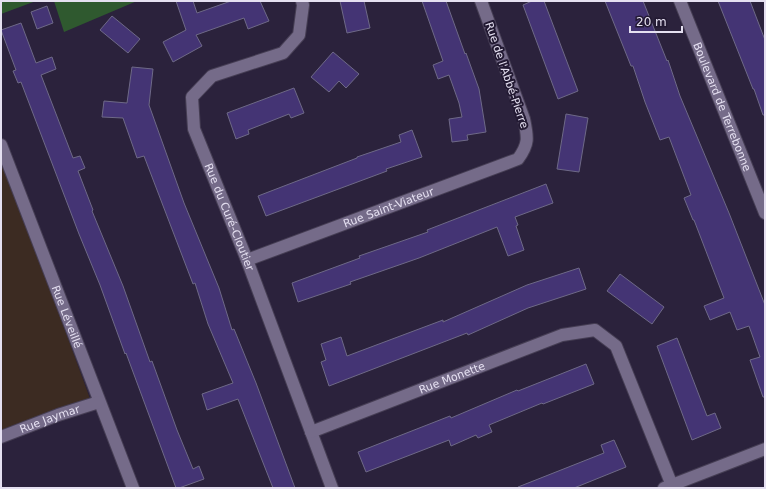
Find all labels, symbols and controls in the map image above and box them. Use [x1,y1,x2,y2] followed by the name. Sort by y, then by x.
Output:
[630,8,682,34] scale bar
[636,15,667,29] text: 20 m
[482,20,531,130] street label: Rue de l'Abbé-Pierre
[690,41,754,174] street label: Boulevard de Terrebonne
[202,161,257,273] street label: Rue du Curé-Cloutier
[342,185,436,231] street label: Rue Saint-Viateur
[49,284,85,350] street label: Rue Léveillé
[417,359,487,397] street label: Rue Monette
[18,402,82,436] street label: Rue Jaymar

